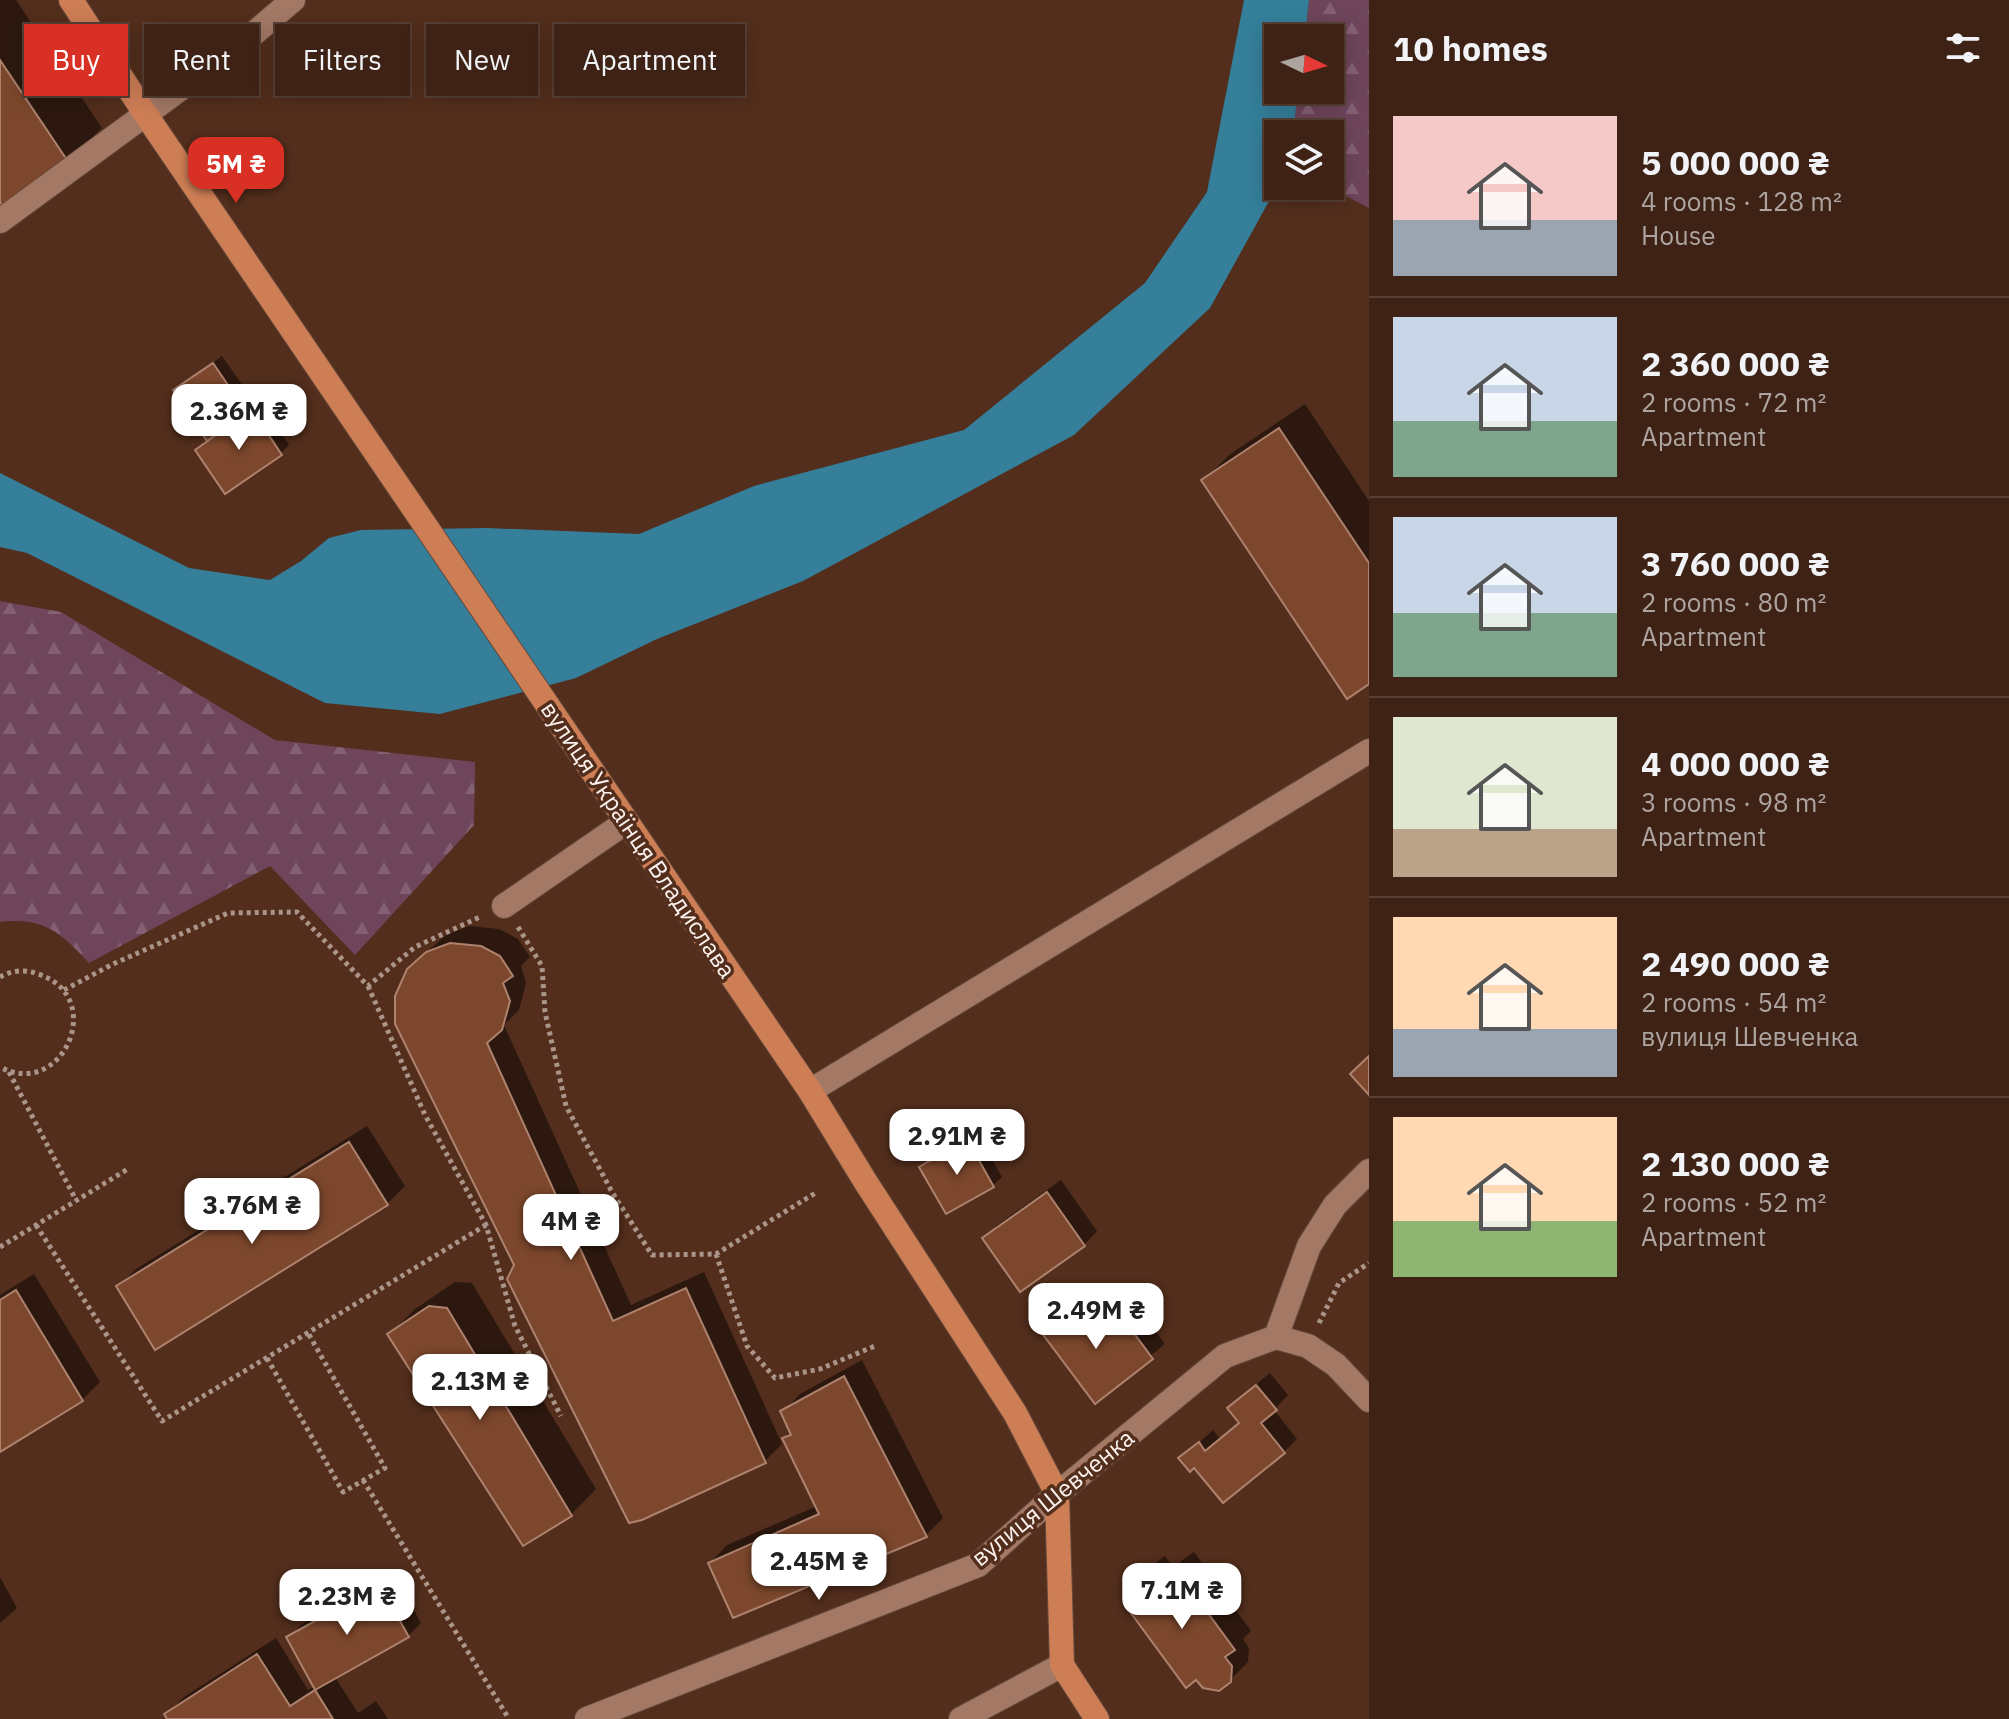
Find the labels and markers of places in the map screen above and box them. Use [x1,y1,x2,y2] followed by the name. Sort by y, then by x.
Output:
[189,137,283,205] pin: 5M ₴
[165,384,313,452] pin: 2.36M ₴
[883,1109,1031,1177] pin: 2.91M ₴
[178,1178,326,1246] pin: 3.76M ₴
[524,1194,618,1262] pin: 4M ₴
[1022,1283,1170,1351] pin: 2.49M ₴
[406,1354,554,1422] pin: 2.13M ₴
[745,1534,893,1602] pin: 2.45M ₴
[1117,1563,1247,1631] pin: 7.1M ₴
[273,1569,421,1637] pin: 2.23M ₴

